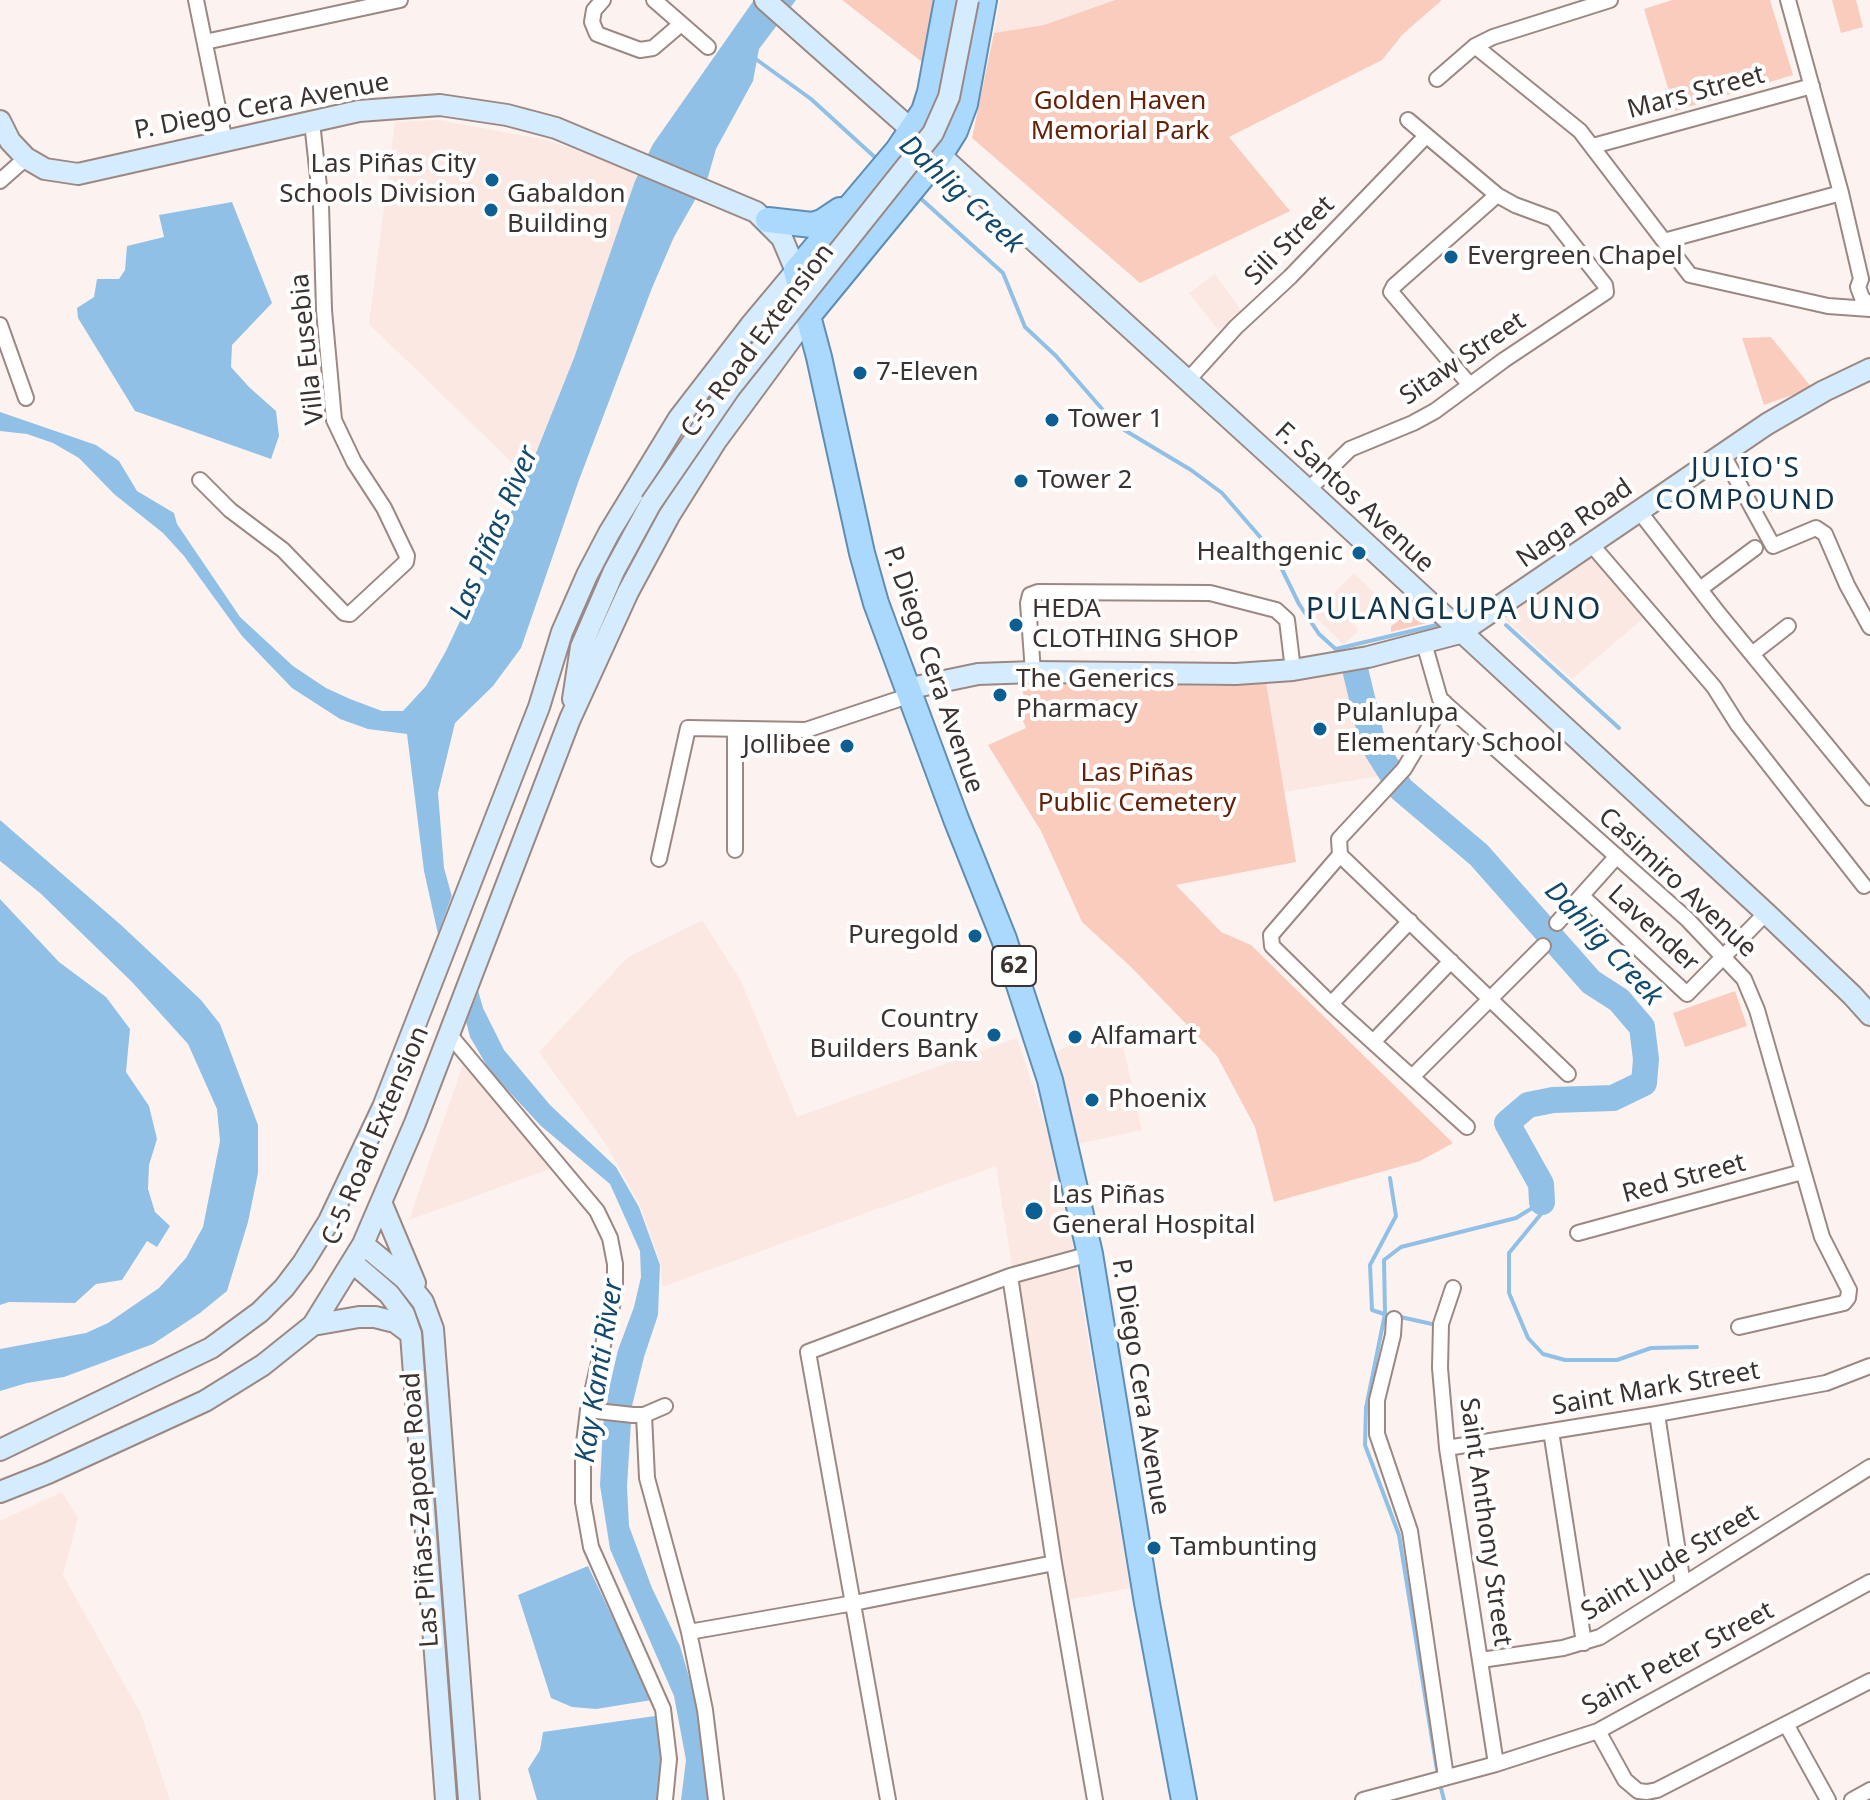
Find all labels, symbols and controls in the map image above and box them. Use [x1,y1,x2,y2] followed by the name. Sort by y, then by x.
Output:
[1624,60,1768,126] street label: Mars Street
[132,67,392,147] street label: P. Diego Cera Avenue
[1031,86,1209,148] park label: Golden Haven Memorial Park
[892,129,1030,261] water label: Dahlig Creek
[279,149,476,210] place label: Las Piñas City Schools Division
[483,171,501,189] marker: Las Piñas City Schools Division
[507,179,626,240] place label: Gabaldon Building
[1239,190,1341,292] street label: Sili Street
[482,201,500,219] marker: Gabaldon Building
[675,238,841,444] street label: C-5 Road Extension
[1467,241,1683,273] place label: Evergreen Chapel
[1442,248,1460,266] marker: Evergreen Chapel
[285,272,331,426] street label: Villa Eusebia
[1394,306,1532,412] street label: Sitaw Street
[876,357,978,389] place label: 7-Eleven
[851,364,869,382] marker: 7-Eleven
[1068,404,1163,436] place label: Tower 1
[1043,411,1061,429] marker: Tower 1
[1268,416,1440,580] street label: F. Santos Avenue
[443,441,547,625] water label: Las Piñas River
[1655,452,1837,518] district label: JULIO'S COMPOUND
[1037,465,1132,497] place label: Tower 2
[1012,472,1030,490] marker: Tower 2
[1511,473,1639,575] street label: Naga Road
[1196,537,1343,569] place label: Healthgenic
[876,543,990,797] street label: P. Diego Cera Avenue
[1350,544,1368,562] marker: Healthgenic
[1306,592,1602,628] district label: PULANGLUPA UNO
[1032,594,1239,656] place label: HEDA CLOTHING SHOP
[1007,616,1025,634] marker: HEDA CLOTHING SHOP
[1016,664,1175,726] place label: The Generics Pharmacy
[991,686,1009,704] marker: The Generics Pharmacy
[1336,698,1563,760] place label: Pulanlupa Elementary School
[1311,720,1329,738] marker: Pulanlupa Elementary School
[743,730,831,762] place label: Jollibee
[838,737,856,755] marker: Jollibee
[1038,758,1236,820] park label: Las Piñas Public Cemetery
[1591,802,1763,964] street label: Casimiro Avenue
[1537,875,1669,1013] water label: Dahlig Creek
[1601,879,1705,979] street label: Lavender
[848,920,959,952] place label: Puregold
[966,927,984,945] marker: Puregold
[992,946,1036,986] road number: 62
[810,1004,978,1066] place label: Country Builders Bank
[1091,1021,1197,1053] place label: Alfamart
[316,1022,436,1250] street label: C-5 Road Extension
[985,1026,1003,1044] marker: Country Builders Bank
[1066,1028,1084,1046] marker: Alfamart
[1108,1084,1207,1116] place label: Phoenix
[1083,1091,1101,1109] marker: Phoenix
[1619,1148,1749,1210] street label: Red Street
[1052,1180,1255,1242] place label: Las Piñas General Hospital
[1023,1200,1045,1222] marker: Las Piñas General Hospital
[1104,1257,1176,1517] street label: P. Diego Cera Avenue
[569,1277,631,1465] water label: Kay Kanti River
[1550,1355,1762,1423] street label: Saint Mark Street
[396,1371,446,1649] street label: Las Piñas-Zapote Road
[1452,1396,1518,1648] street label: Saint Anthony Street
[1576,1498,1764,1628] street label: Saint Jude Street
[1170,1532,1318,1564] place label: Tambunting
[1145,1539,1163,1557] marker: Tambunting
[1577,1595,1779,1723] street label: Saint Peter Street

